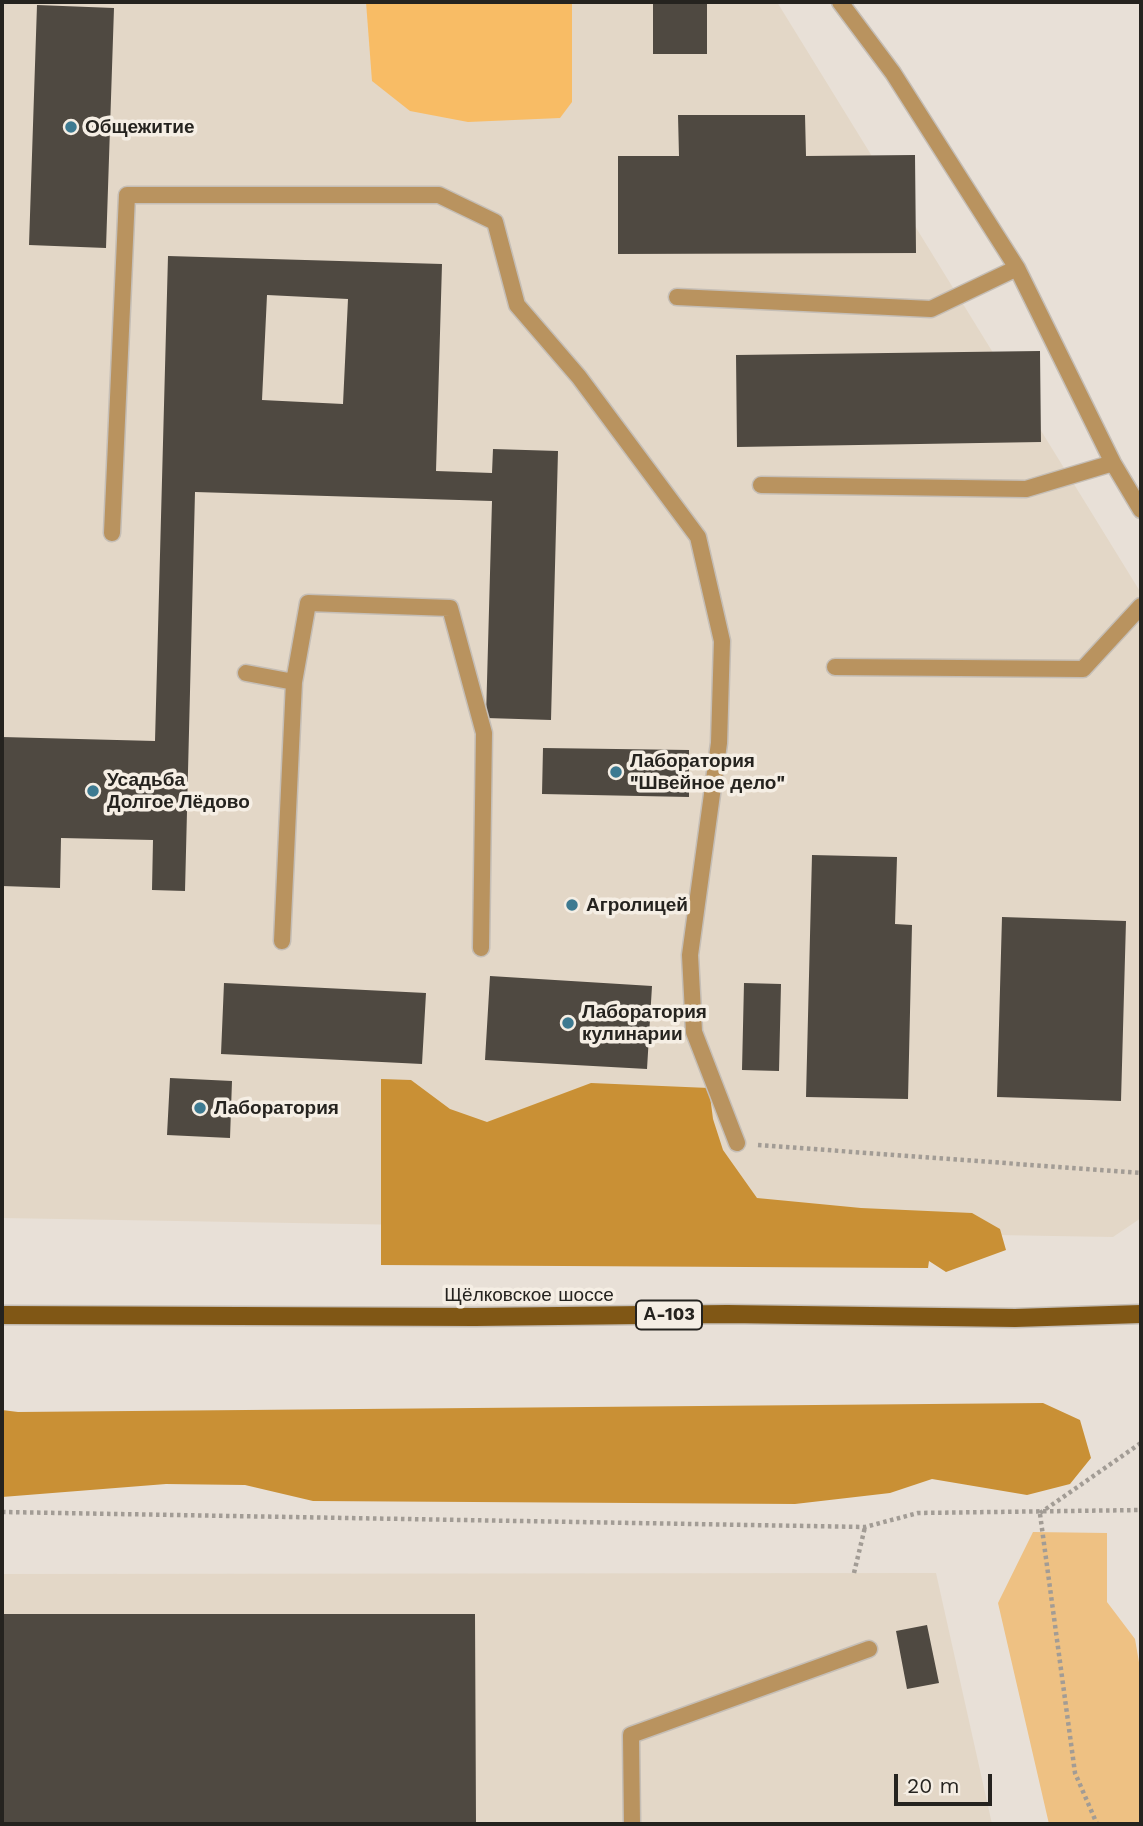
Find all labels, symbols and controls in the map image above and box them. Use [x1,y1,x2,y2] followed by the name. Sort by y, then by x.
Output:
[85,116,195,138] place label: Общежитие
[63,119,79,135] marker: Общежитие
[630,750,785,794] place label: Лаборатория "Швейное дело"
[608,764,624,780] marker: Лаборатория "Швейное дело"
[107,769,250,813] place label: Усадьба Долгое Лёдово
[85,783,101,799] marker: Усадьба Долгое Лёдово
[586,894,688,916] place label: Агролицей
[564,897,580,913] marker: Агролицей
[582,1001,707,1045] place label: Лаборатория кулинарии
[560,1015,576,1031] marker: Лаборатория кулинарии
[214,1097,339,1119] place label: Лаборатория
[192,1100,208,1116] marker: Лаборатория
[444,1284,614,1306] street label: Щёлковское шоссе
[636,1300,702,1330] road number: А-103
[898,1759,996,1803] scale bar
[907,1773,959,1798] text: 20 m

